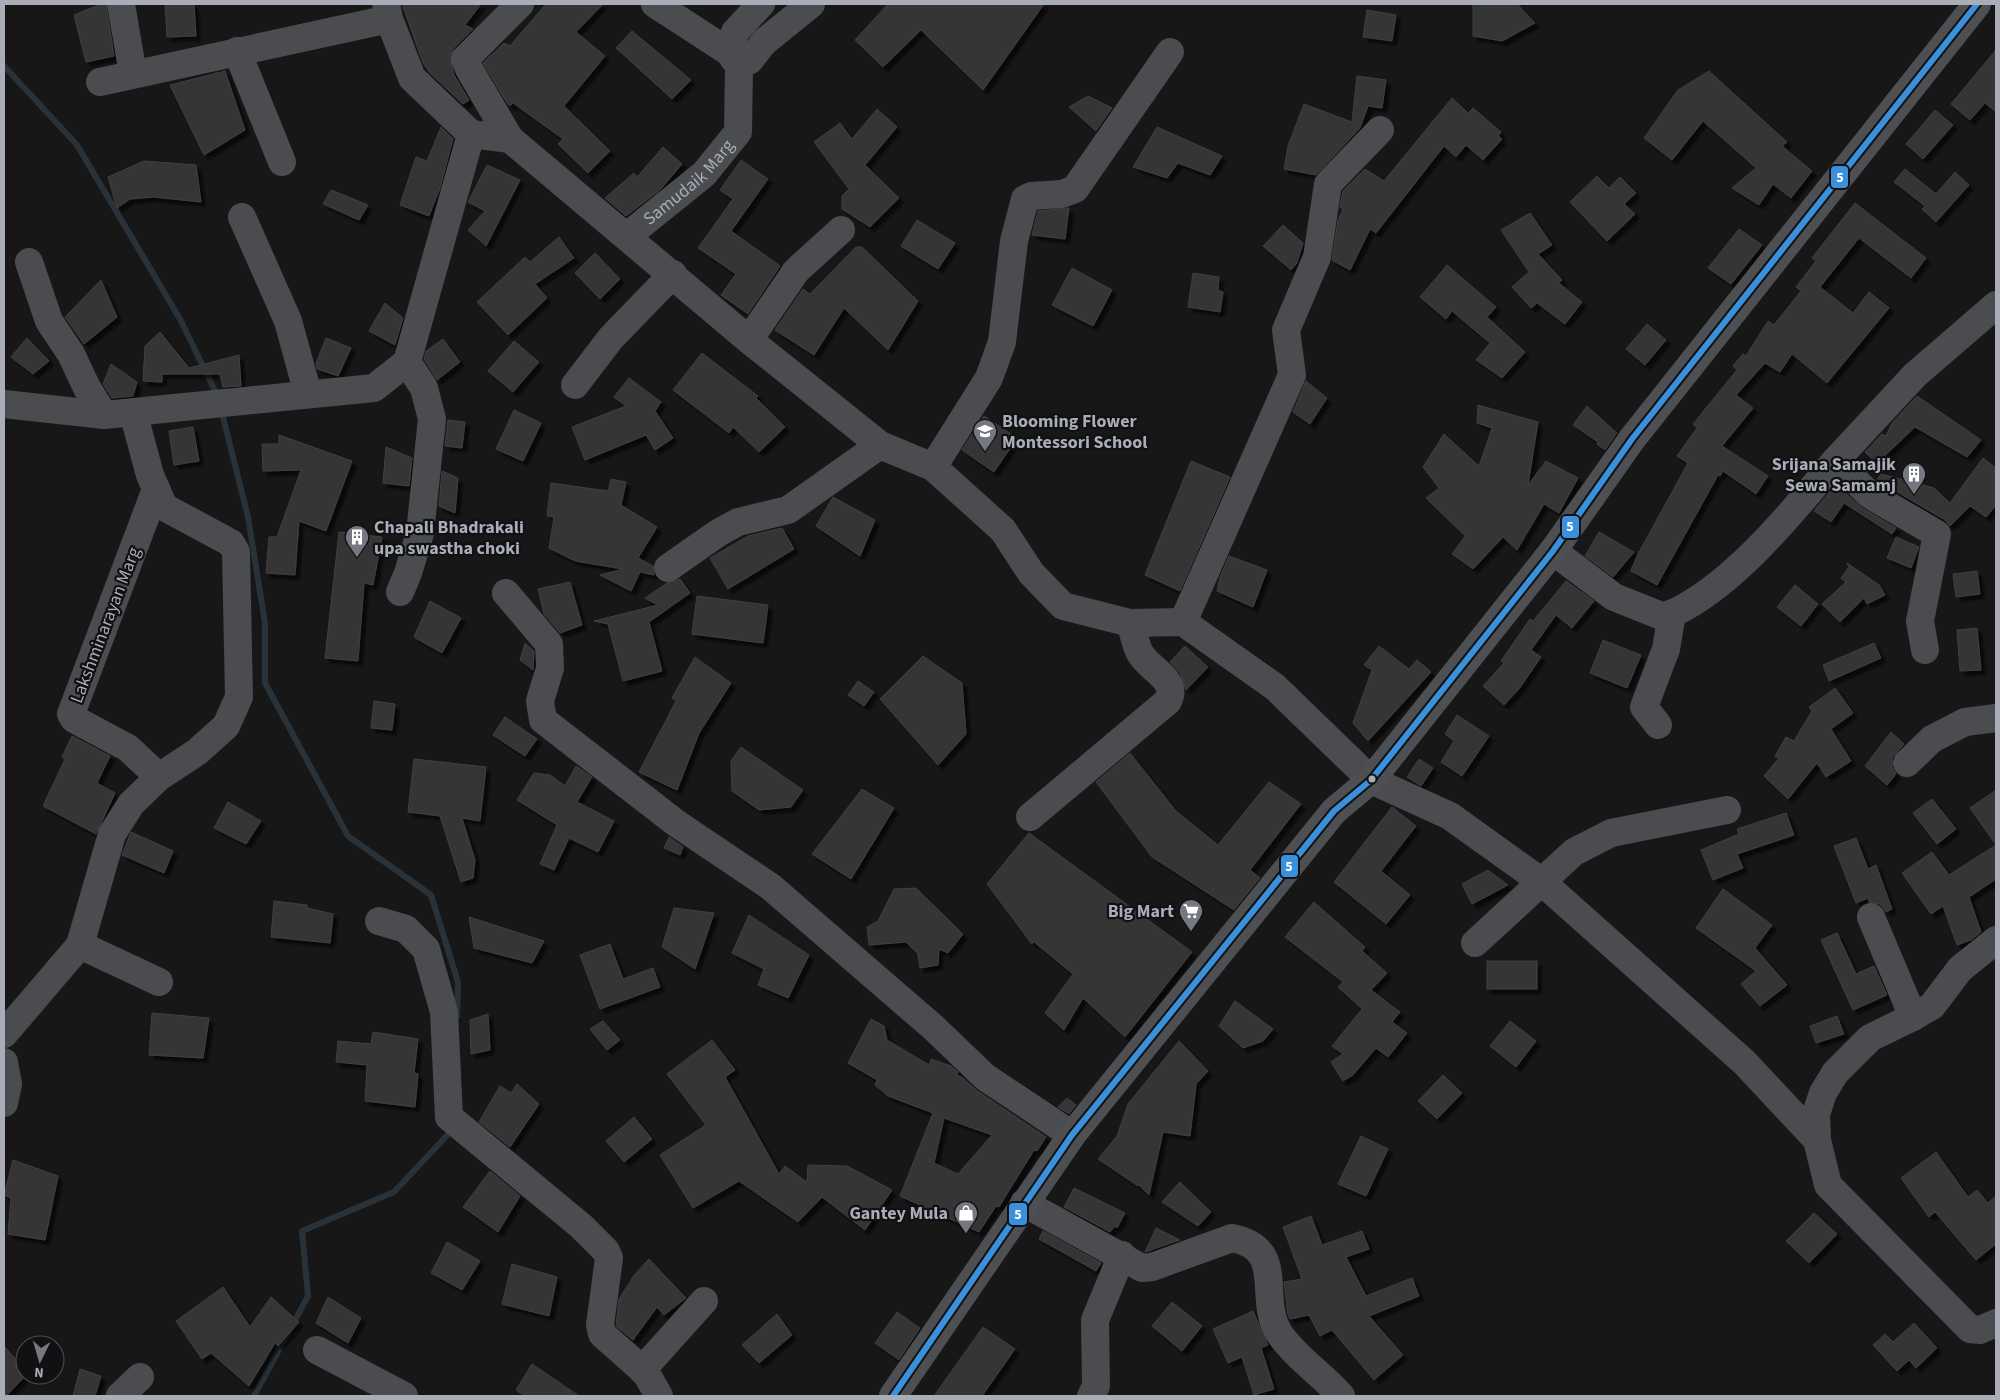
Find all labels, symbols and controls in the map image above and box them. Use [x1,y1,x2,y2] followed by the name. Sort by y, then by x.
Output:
[638,134,740,231] street label: Samudaik Marg
[1830,165,1849,189] line badge: 5
[1836,168,1844,188] text: 5
[1002,409,1147,455] place label: Blooming Flower Montessori School
[972,418,998,452] school or university icon: Blooming Flower Montessori School
[1772,452,1896,498] place label: Srijana Samajik Sewa Samamj
[1901,461,1927,495] building icon: Srijana Samajik Sewa Samamj
[374,515,524,561] place label: Chapali Bhadrakali upa swastha choki
[1561,515,1580,539] line badge: 5
[1566,517,1574,537] text: 5
[344,524,370,558] building icon: Chapali Bhadrakali upa swastha choki
[64,544,147,707] street label: Lakshminarayan Marg
[1367,774,1377,784] unlabelled marker
[1280,854,1299,878] line badge: 5
[1285,857,1293,877] text: 5
[1178,898,1204,932] supermarket icon: Big Mart
[1108,899,1174,924] place label: Big Mart
[953,1200,979,1234] shop icon: Gantey Mula
[849,1201,948,1226] place label: Gantey Mula
[1008,1202,1028,1226] line badge: 5
[1014,1205,1022,1225] text: 5
[15,1335,65,1385] north arrow
[33,1362,44,1382] text: N

